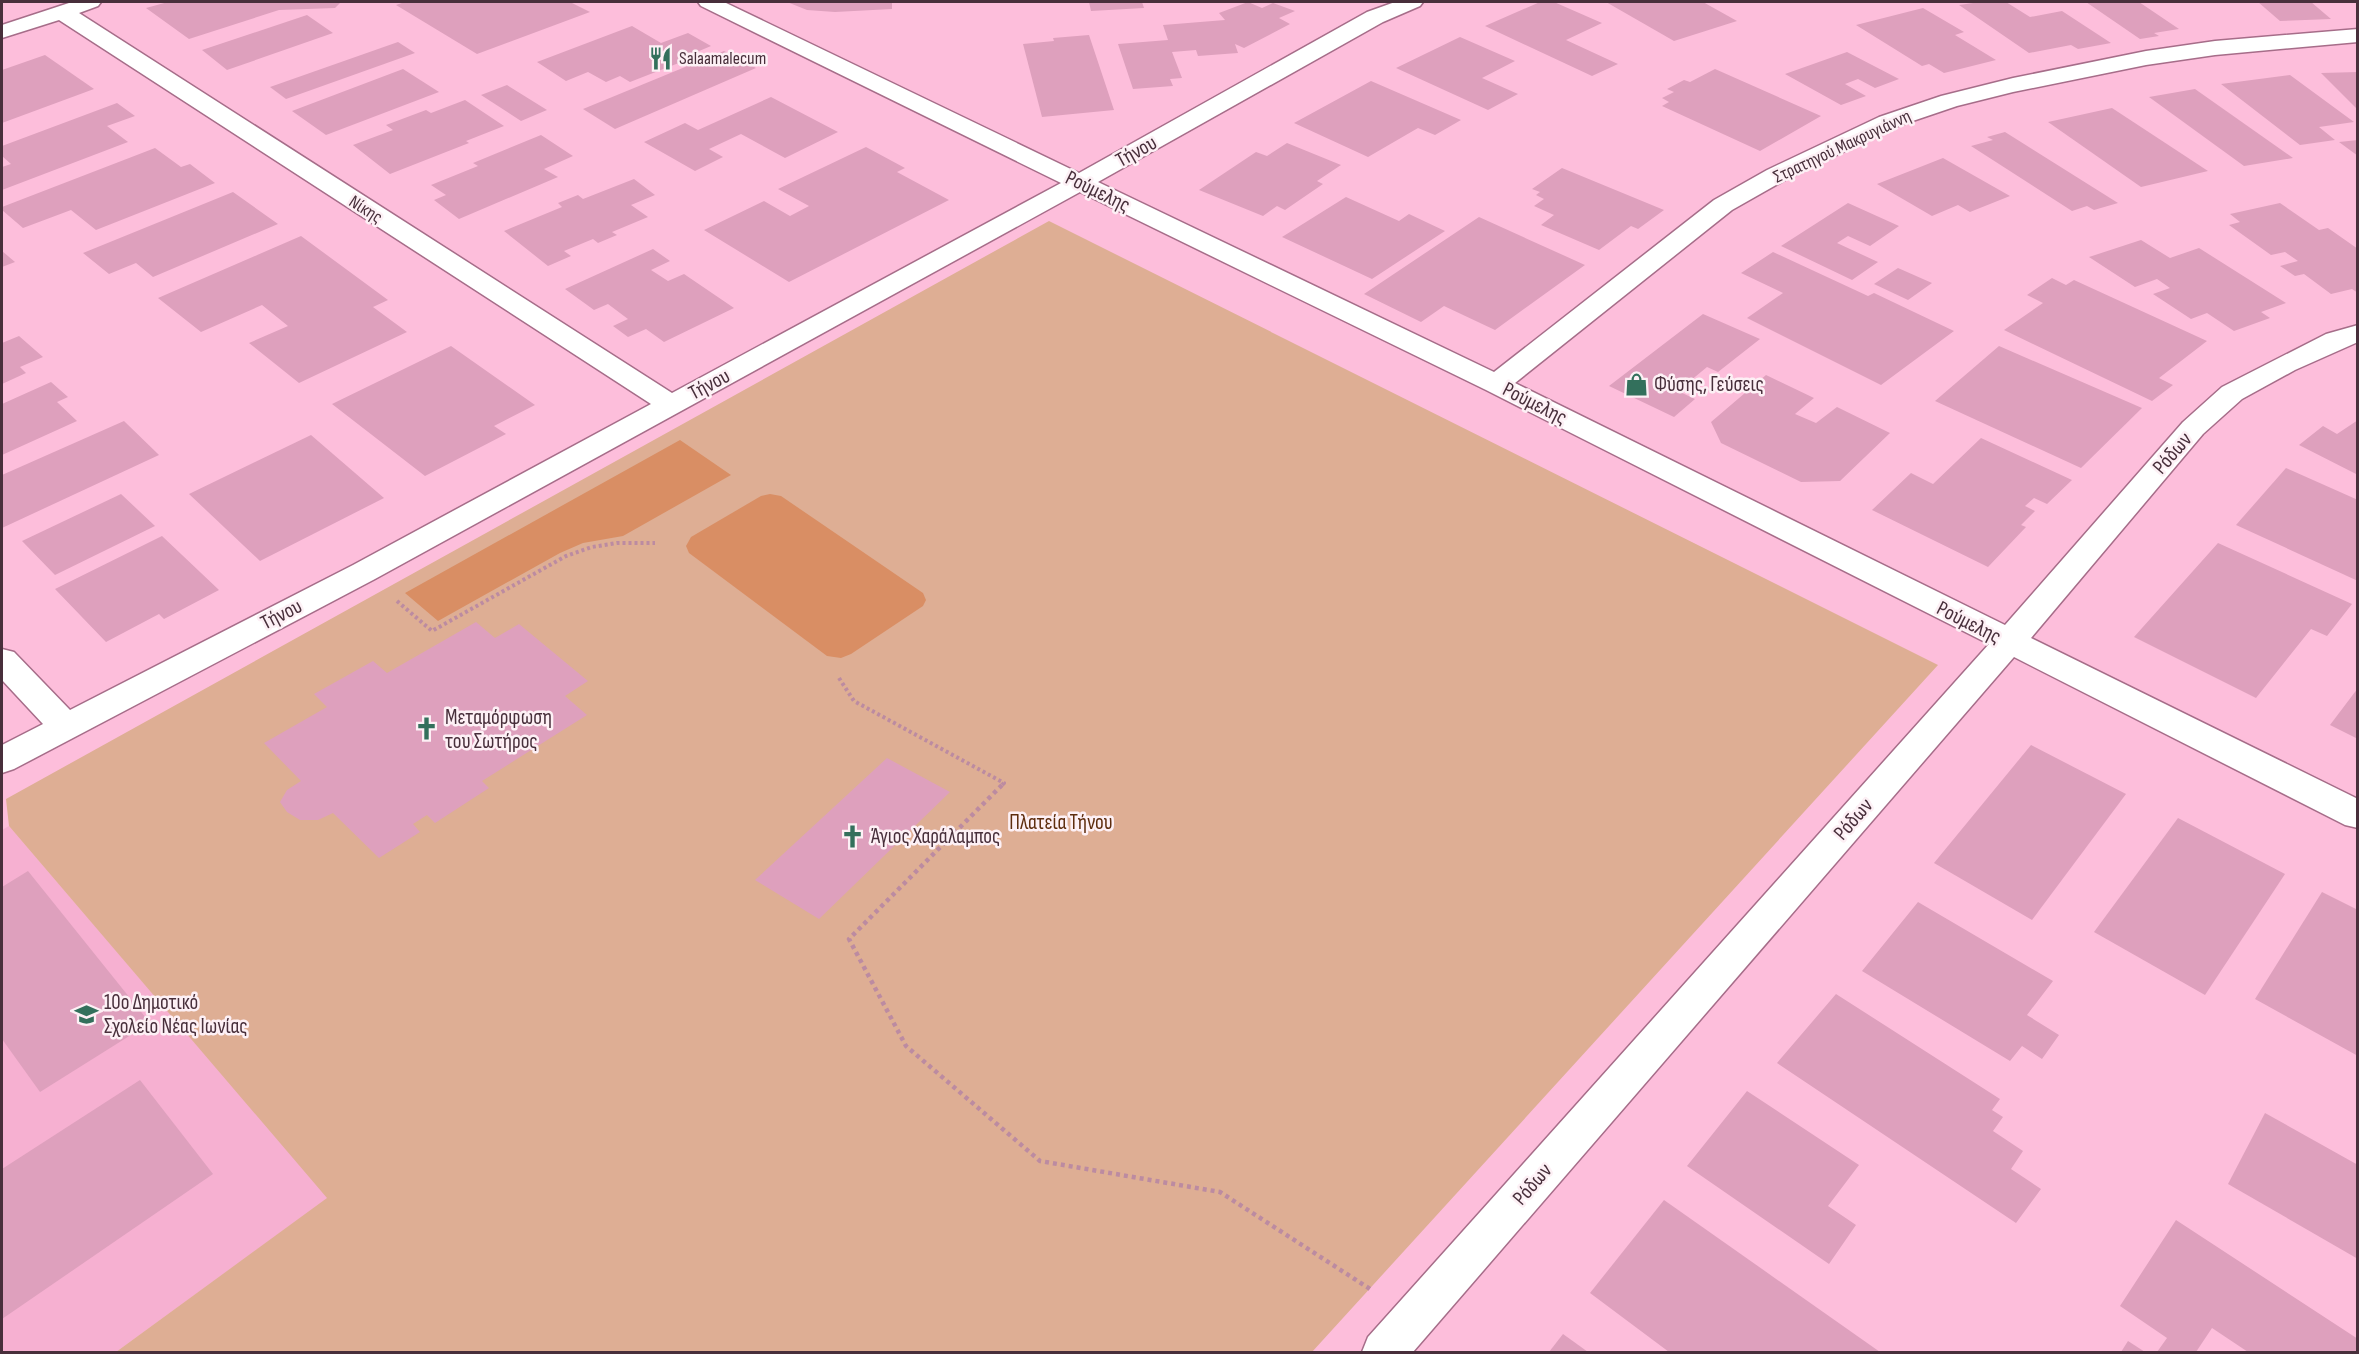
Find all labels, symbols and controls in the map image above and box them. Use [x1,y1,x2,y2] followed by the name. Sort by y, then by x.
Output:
[648,45,674,71] restaurant icon: Salaamalecum
[679,48,766,69] place label: Salaamalecum
[1770,105,1914,188] street label: Στρατηγού Μακρυγιάννη
[1111,130,1161,173] street label: Τήνου
[1061,165,1134,218] street label: Ρούμελης
[345,191,386,228] street label: Νίκης
[684,363,734,406] street label: Τήνου
[1623,371,1649,397] shop icon: Φύσης, Γεύσεις
[1654,372,1764,397] place label: Φύσης, Γεύσεις
[1498,377,1571,430] street label: Ρούμελης
[2148,427,2197,479] street label: Ρόδων
[256,594,306,635] street label: Τήνου
[1932,596,2005,649] street label: Ρούμελης
[445,705,552,754] place label: Μεταμόρφωση του Σωτήρος
[414,716,440,742] church icon: Μεταμόρφωση του Σωτήρος
[1829,793,1878,845] street label: Ρόδων
[1009,810,1113,835] park label: Πλατεία Τήνου
[840,823,866,849] church icon: Άγιος Χαράλαμπος
[871,824,1000,849] place label: Άγιος Χαράλαμπος
[104,990,248,1039] place label: 10ο Δημοτικό Σχολείο Νέας Ιωνίας
[73,1001,99,1027] school or university icon: 10ο Δημοτικό Σχολείο Νέας Ιωνίας
[1508,1158,1557,1210] street label: Ρόδων

